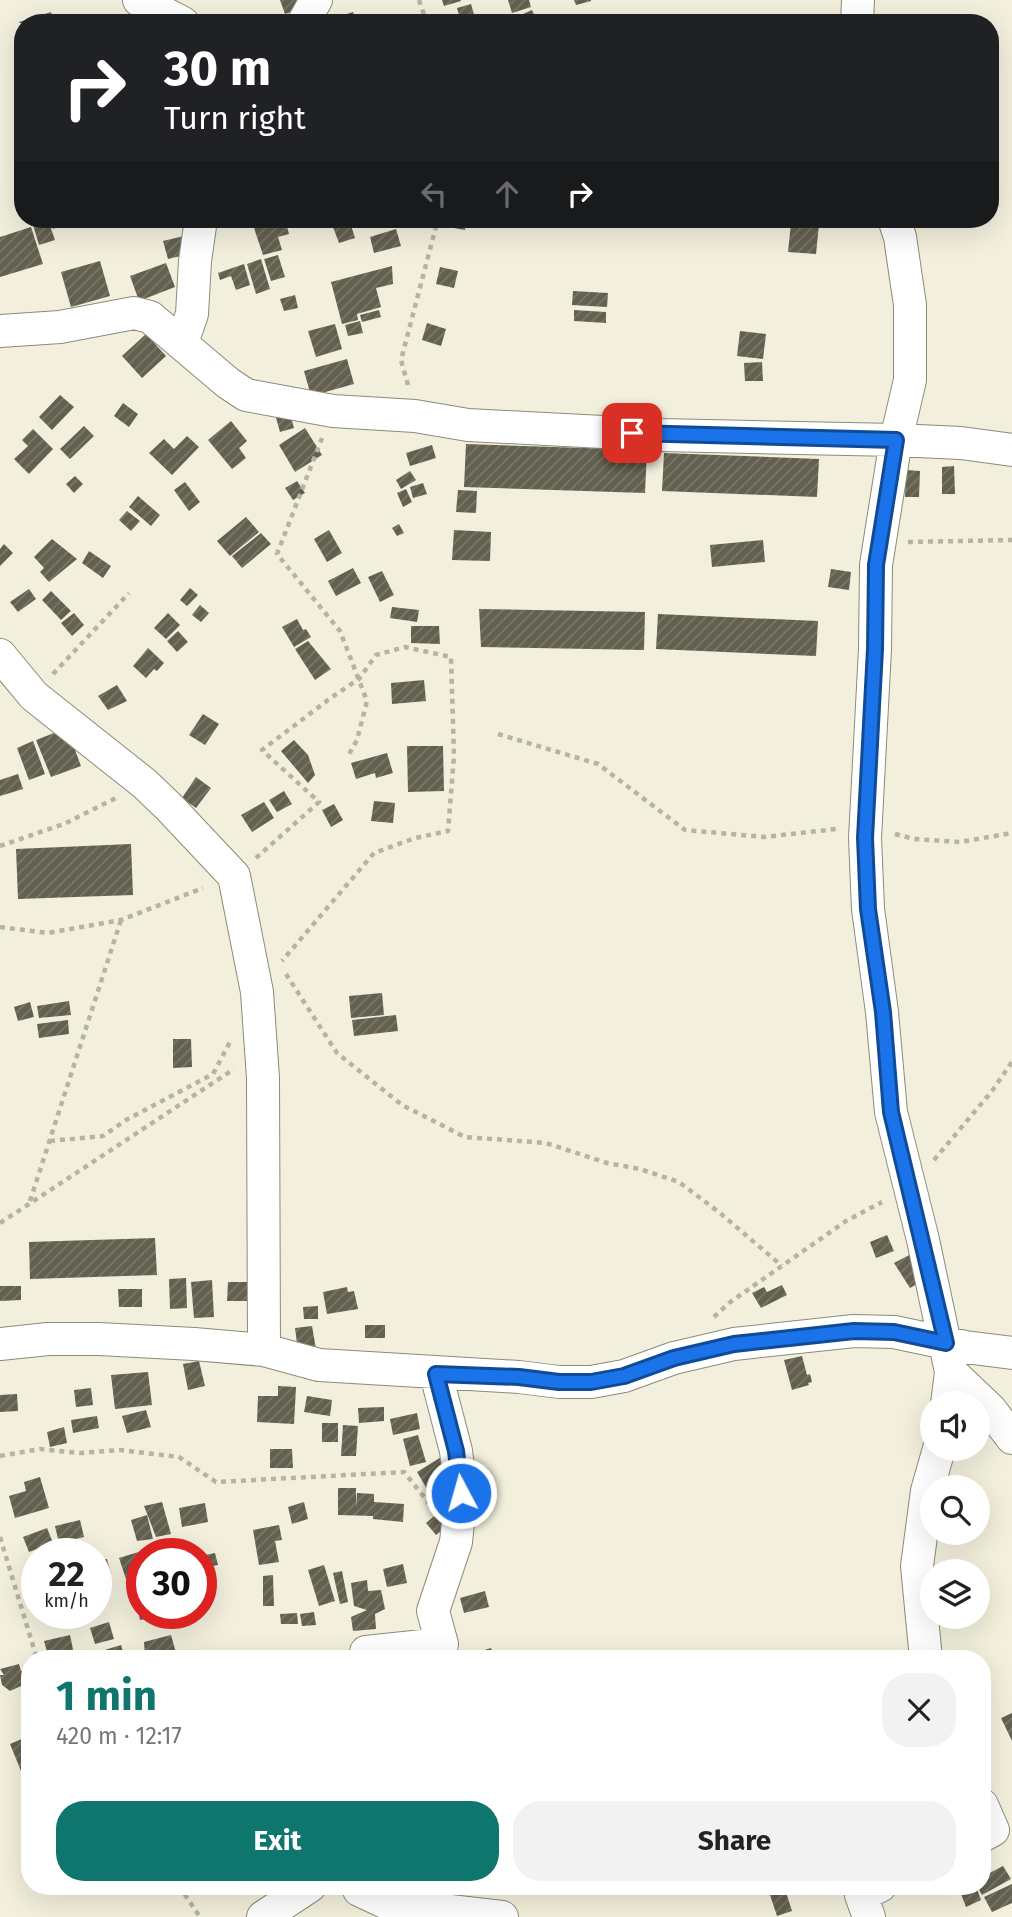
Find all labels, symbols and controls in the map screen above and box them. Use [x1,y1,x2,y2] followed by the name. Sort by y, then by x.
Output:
[164,39,271,98] text: 30 m
[49,42,140,133] icon: right
[164,99,306,137] text: Turn right
[415,175,453,213] icon: left
[488,175,526,213] icon: ahead
[561,175,599,213] icon: right
[602,403,662,463] pin
[613,414,651,452] icon: arrive
[920,1391,990,1629] map controls
[920,1391,990,1461] button: sound
[424,1456,498,1530] position arrow
[920,1475,990,1545] button: search
[126,1538,217,1629] speed limit sign: 30
[48,1553,85,1595] text: 22
[920,1559,990,1629] button: layers
[44,1590,89,1612] text: km/h
[56,1671,157,1721] text: 1 min
[882,1673,956,1747] button: close
[56,1722,182,1750] text: 420 m · 12:17
[56,1801,499,1881] button: Exit
[513,1801,956,1881] button: Share

